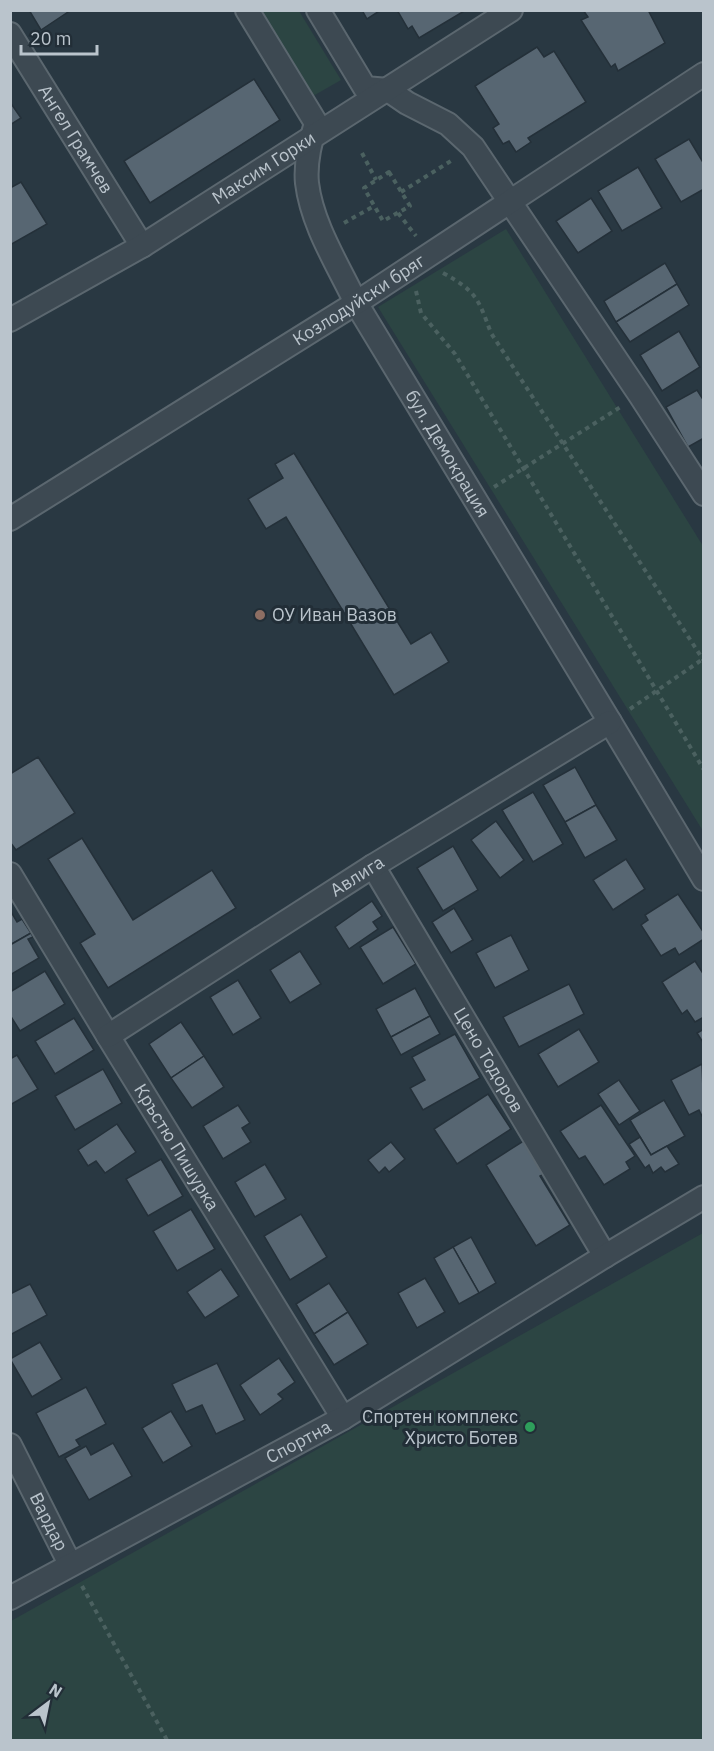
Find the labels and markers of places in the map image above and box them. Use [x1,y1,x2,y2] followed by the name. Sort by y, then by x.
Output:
[272,603,397,626] place label: ОУ Иван Вазов
[253,608,267,622] marker: ОУ Иван Вазов
[362,1405,518,1449] place label: Спортен комплекс Христо Ботев
[523,1420,537,1434] marker: Спортен комплекс Христо Ботев

